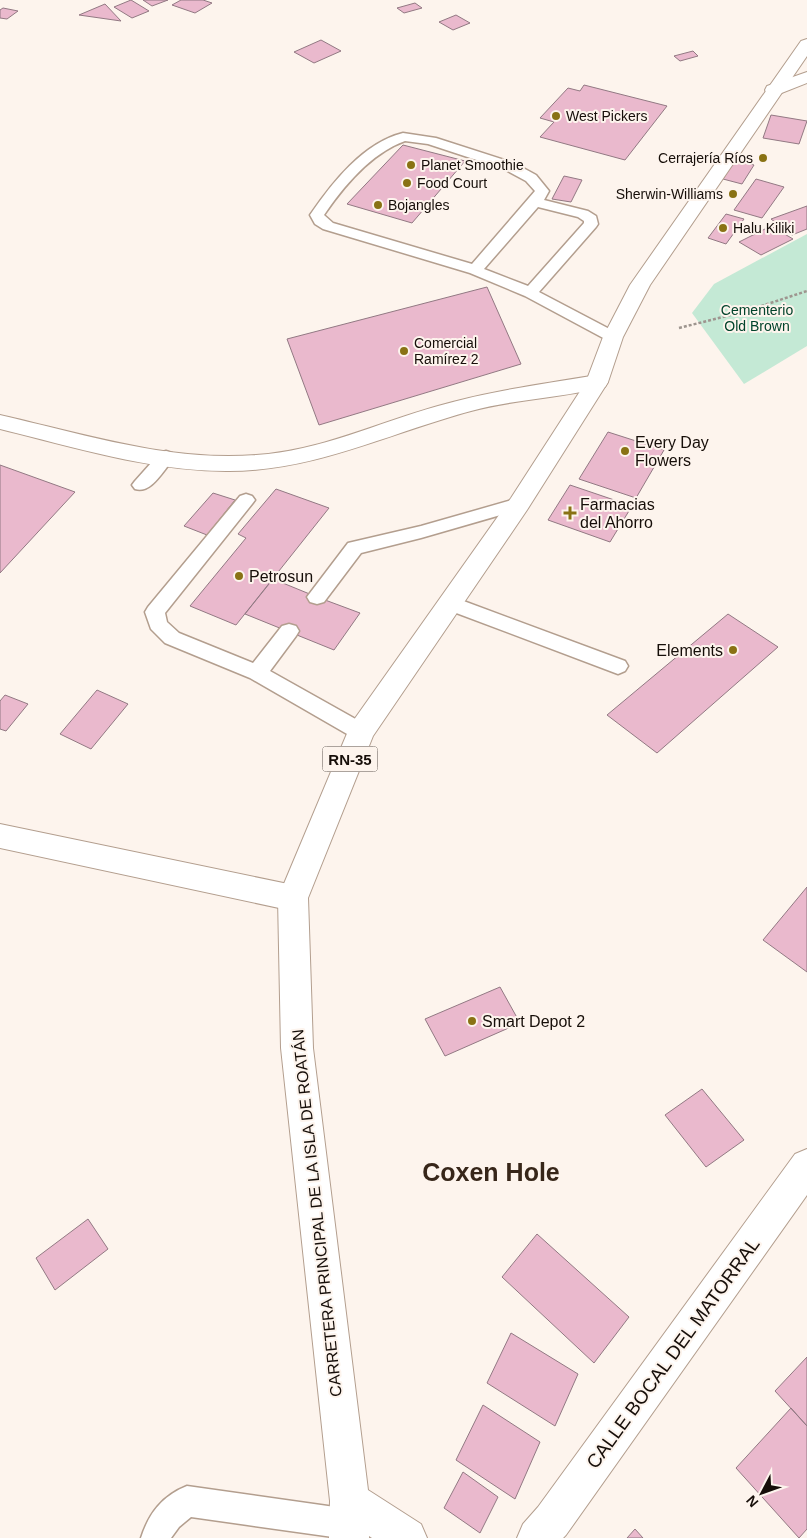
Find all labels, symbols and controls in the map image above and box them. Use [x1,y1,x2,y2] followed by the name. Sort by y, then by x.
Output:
[566,108,647,124] place label: West Pickers
[550,110,562,122] marker: West Pickers
[658,150,753,166] place label: Cerrajería Ríos
[757,152,769,164] marker: Cerrajería Ríos
[421,157,524,173] place label: Planet Smoothie
[405,159,417,171] marker: Planet Smoothie
[417,175,487,191] place label: Food Court
[401,177,413,189] marker: Food Court
[616,186,723,202] place label: Sherwin-Williams
[727,188,739,200] marker: Sherwin-Williams
[388,197,450,213] place label: Bojangles
[372,199,384,211] marker: Bojangles
[733,220,794,236] place label: Halu Kiliki
[717,222,729,234] marker: Halu Kiliki
[721,302,793,334] park label: Cementerio Old Brown
[414,335,479,367] place label: Comercial Ramírez 2
[398,345,410,357] marker: Comercial Ramírez 2
[635,434,709,469] place label: Every Day Flowers
[619,445,631,457] marker: Every Day Flowers
[580,496,655,531] place label: Farmacias del Ahorro
[564,507,576,519] marker: Farmacias del Ahorro
[249,568,313,585] place label: Petrosun
[233,570,245,582] marker: Petrosun
[656,642,723,659] place label: Elements
[727,644,739,656] marker: Elements
[322,746,378,772] road number: RN-35
[482,1013,585,1030] place label: Smart Depot 2
[466,1015,478,1027] marker: Smart Depot 2
[288,1028,345,1398] street label: CARRETERA PRINCIPAL DE LA ISLA DE ROATÁN
[422,1158,560,1186] district label: Coxen Hole
[582,1234,764,1472] street label: CALLE BOCAL DEL MATORRAL
[737,1468,787,1518] north arrow
[743,1492,762,1511] text: N

